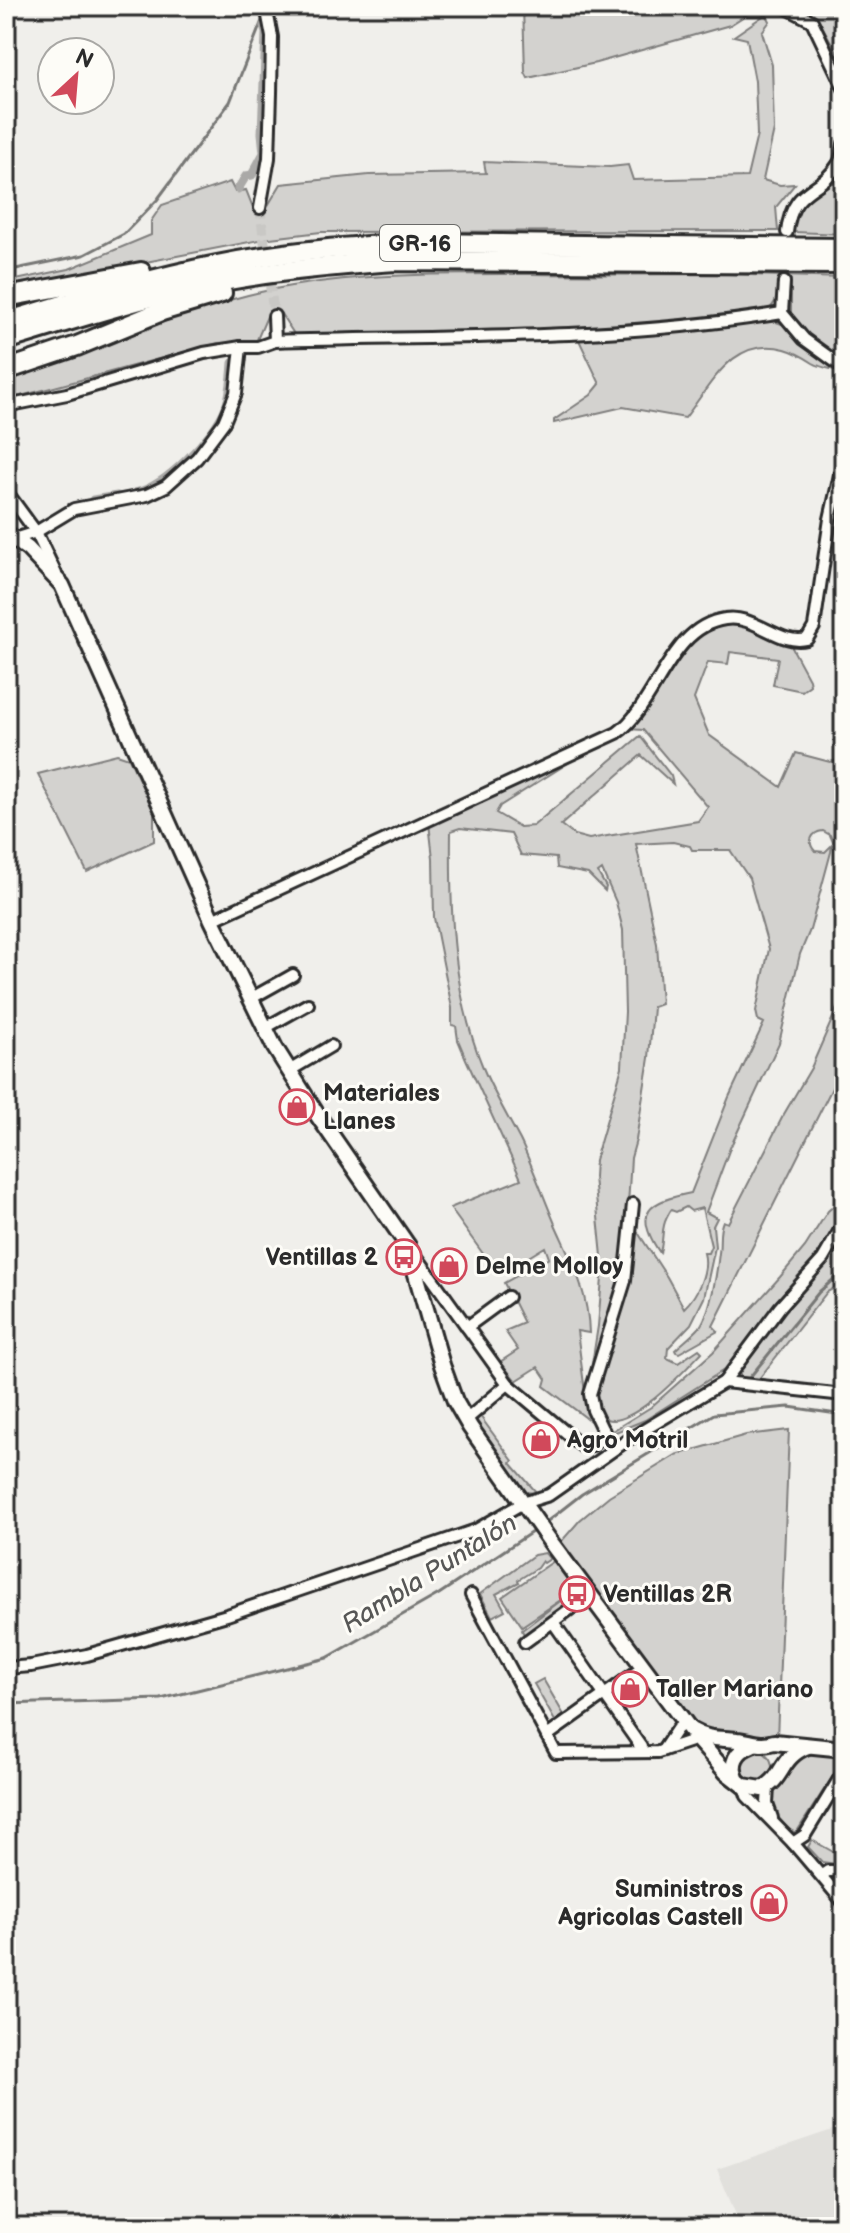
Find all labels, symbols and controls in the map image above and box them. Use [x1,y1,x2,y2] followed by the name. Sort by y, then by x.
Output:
[36,36,116,116] north arrow
[71,44,97,75] text: N
[380,225,460,261] road number: GR-16
[323,1079,440,1136] place label: Materiales Llanes
[278,1088,316,1126] shop icon: Materiales Llanes
[385,1238,423,1276] bus stop icon: Ventillas 2
[266,1243,379,1272] place label: Ventillas 2
[430,1247,468,1285] shop icon: Delme Molloy
[475,1252,623,1281] place label: Delme Molloy
[522,1421,560,1459] shop icon: Agro Motril
[566,1426,688,1455] place label: Agro Motril
[337,1508,523,1641] water label: Rambla Puntalón
[558,1575,596,1613] bus stop icon: Ventillas 2R
[603,1580,732,1609] place label: Ventillas 2R
[611,1670,649,1708] shop icon: Taller Mariano
[656,1675,813,1704] place label: Taller Mariano
[557,1875,743,1932] place label: Suministros Agricolas Castell
[750,1884,788,1922] shop icon: Suministros Agricolas Castell

